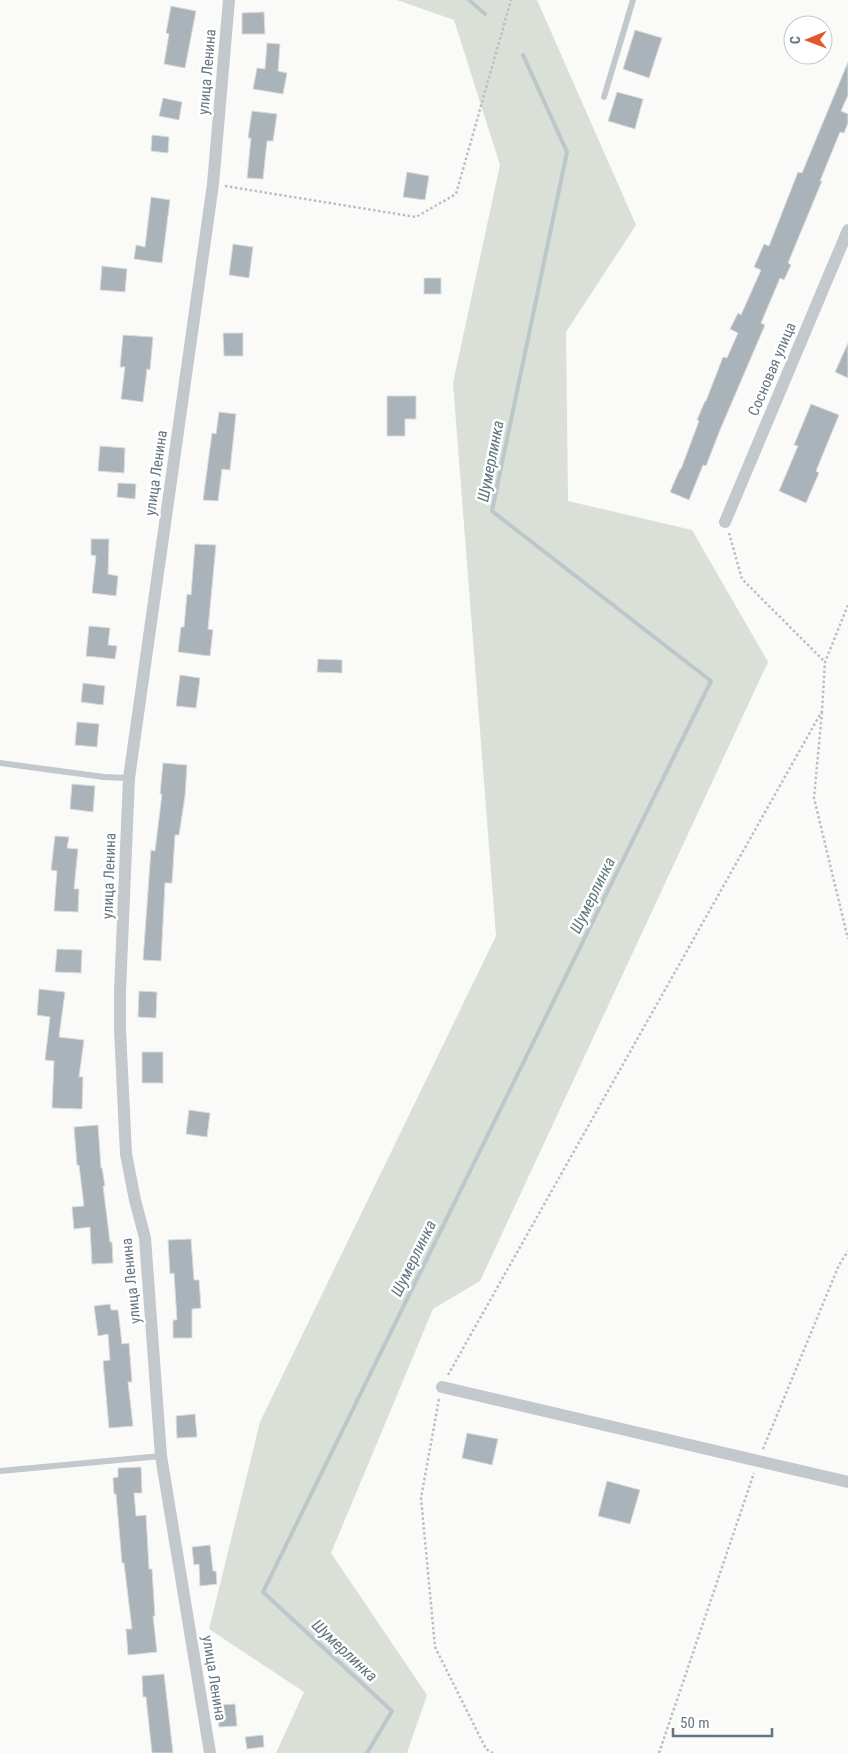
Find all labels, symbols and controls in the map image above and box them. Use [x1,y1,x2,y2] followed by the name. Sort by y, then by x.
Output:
[783,15,833,65] north arrow
[194,28,220,116] street label: улица Ленина
[787,36,803,44] text: С
[744,320,800,418] street label: Сосновая улица
[473,419,508,503] water label: Шумерлинка
[141,429,171,517] street label: улица Ленина
[99,833,119,919] street label: улица Ленина
[566,854,619,936] water label: Шумерлинка
[387,1217,440,1299] water label: Шумерлинка
[118,1237,144,1325] street label: улица Ленина
[308,1615,381,1685] water label: Шумерлинка
[198,1634,230,1722] street label: улица Ленина
[673,1706,772,1738] scale bar
[680,1714,710,1732] text: 50 m

